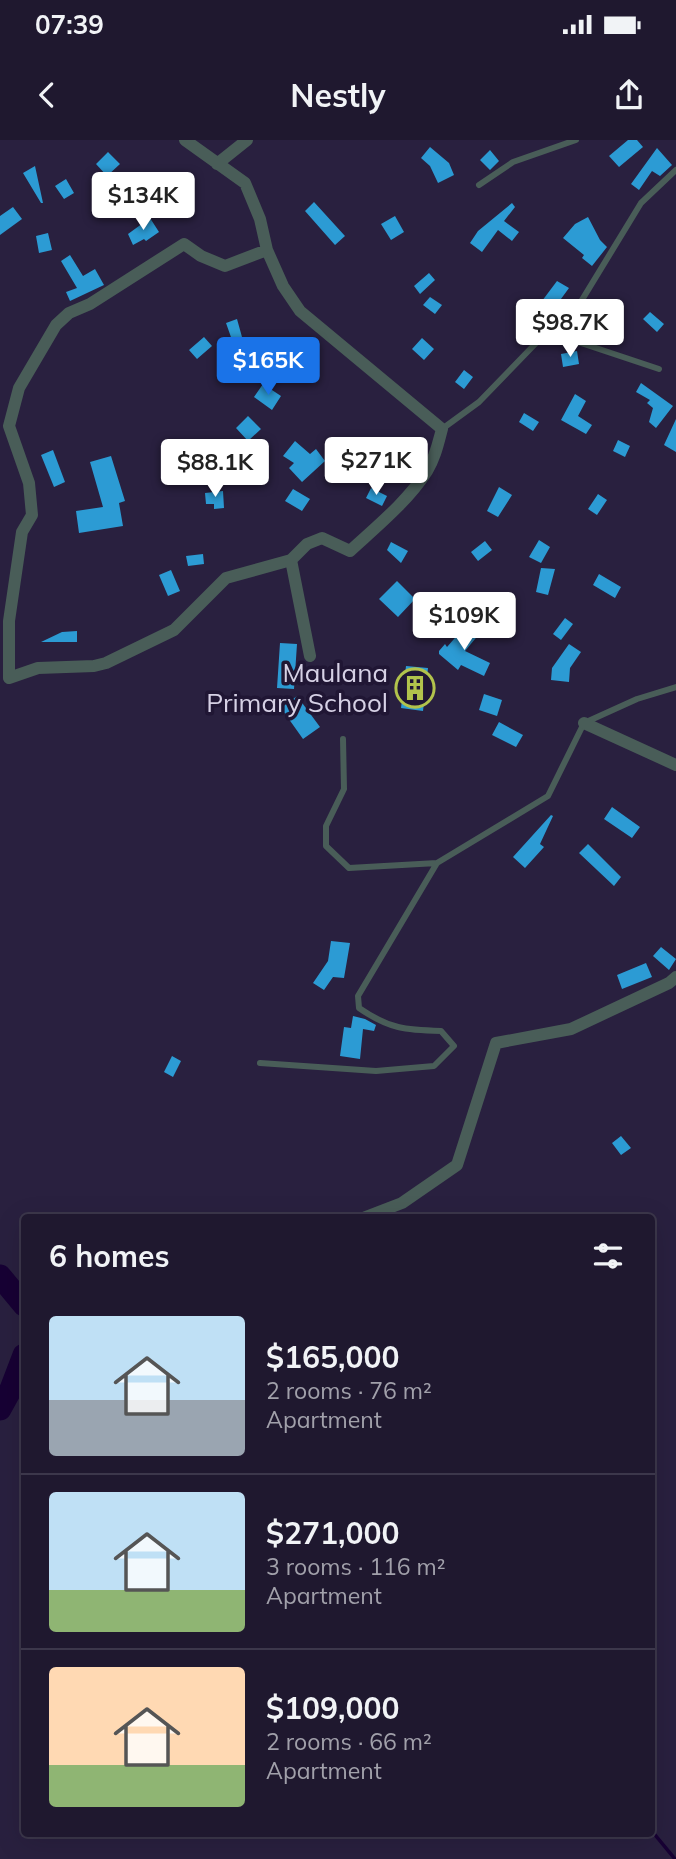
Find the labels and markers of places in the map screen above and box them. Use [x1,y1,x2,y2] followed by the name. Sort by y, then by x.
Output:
[94,172,192,232] pin: $134K
[513,300,627,359] pin: $98.7K
[219,338,317,397] pin: $165K
[327,438,425,497] pin: $271K
[158,440,272,499] pin: $88.1K
[415,592,513,652] pin: $109K
[206,656,388,719] place label: Maulana Primary School
[394,667,436,709] building icon: Maulana Primary School

